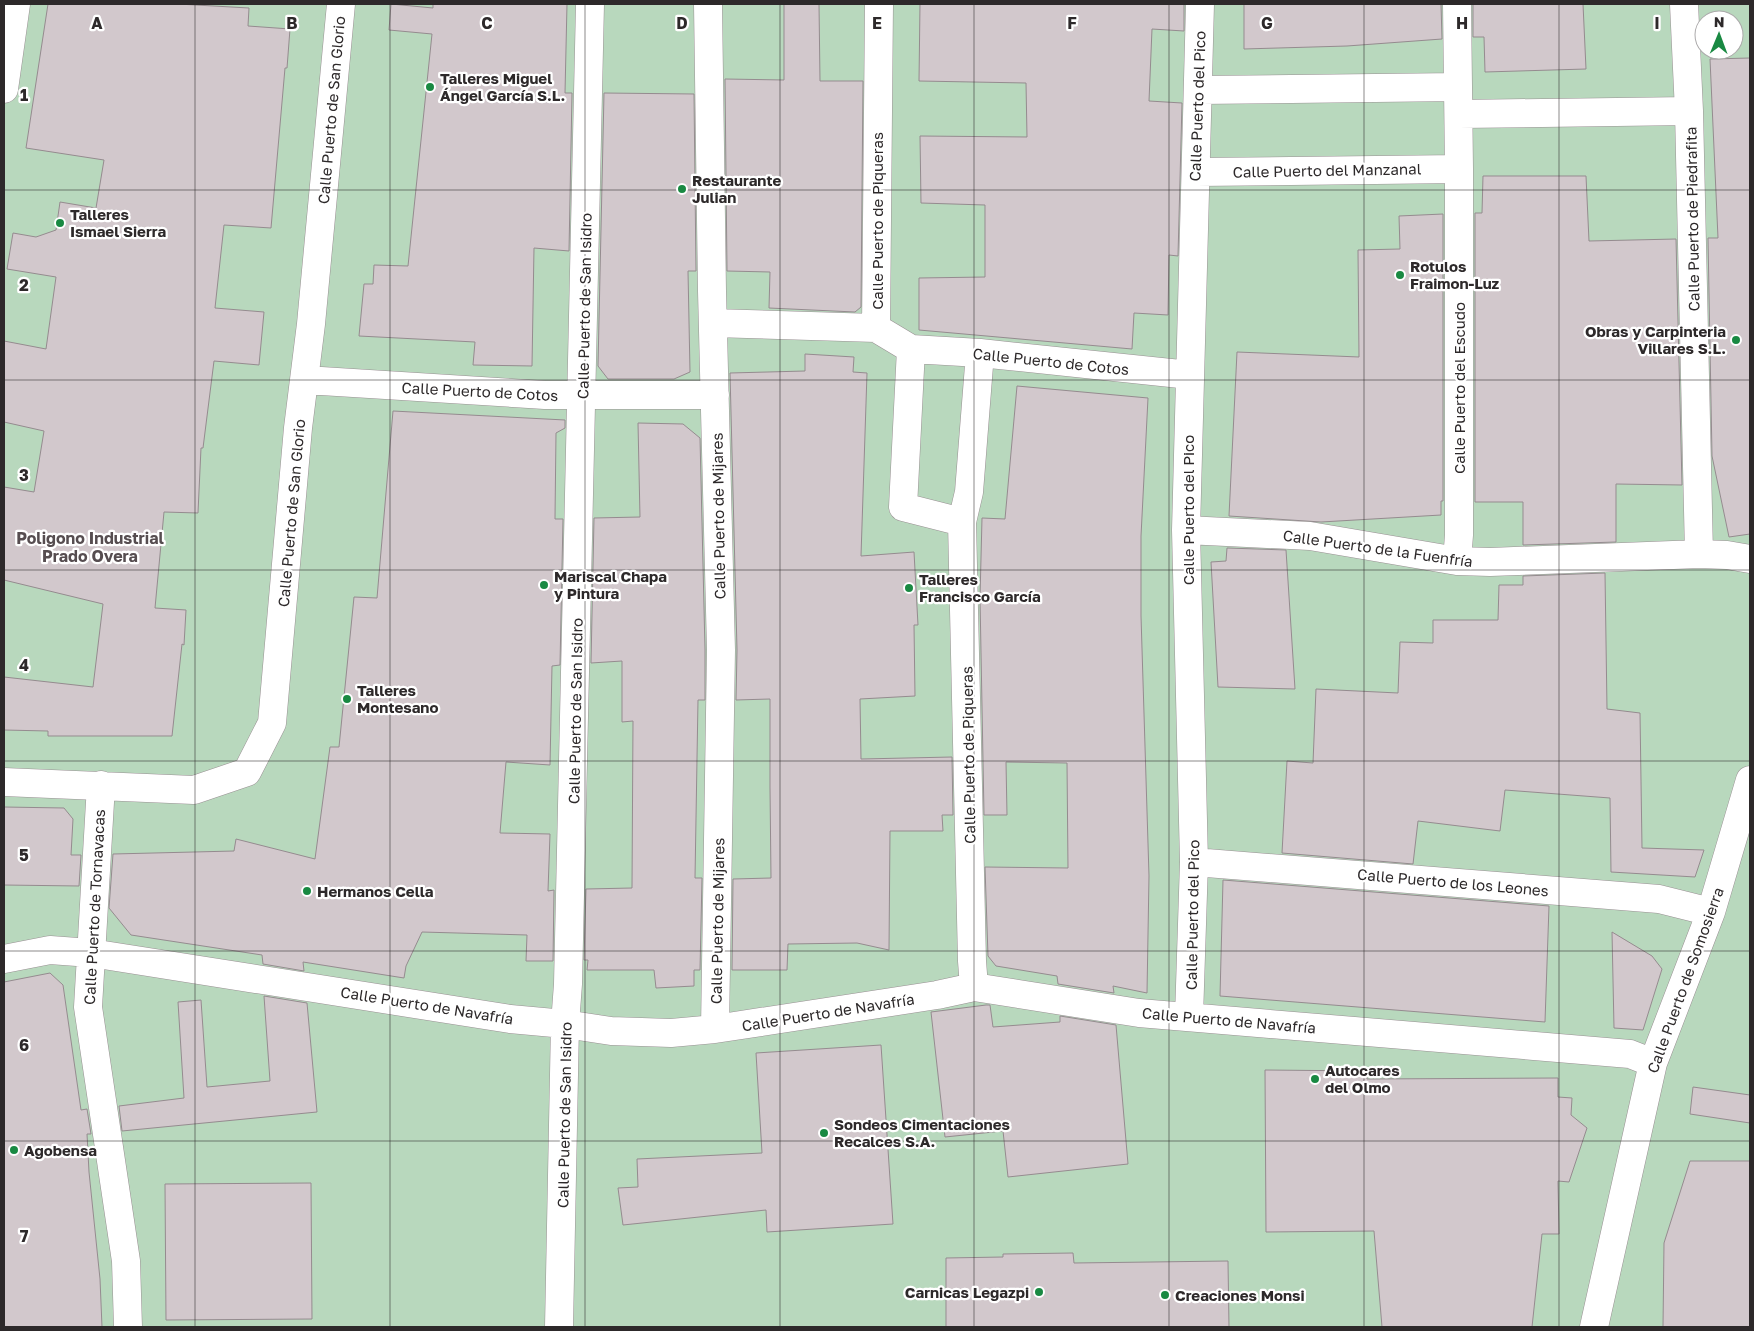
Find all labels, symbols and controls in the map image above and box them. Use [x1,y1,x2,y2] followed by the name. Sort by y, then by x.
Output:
[1694,10,1744,60] north arrow
[91,13,103,33] text: A
[286,13,298,33] text: B
[481,13,493,33] text: C
[676,13,688,33] text: D
[872,13,882,33] text: E
[1067,13,1077,33] text: F
[1261,13,1273,33] text: G
[1456,13,1468,33] text: H
[1654,13,1660,33] text: I
[1714,13,1725,30] text: N
[314,15,348,205] street label: Calle Puerto de San Glorio
[1185,30,1209,182] street label: Calle Puerto del Pico
[440,69,565,104] place label: Talleres Miguel Ángel García S.L.
[424,81,436,93] marker: Talleres Miguel Ángel García S.L.
[20,85,28,105] text: 1
[1681,127,1703,311] street label: Calle Puerto de Piedrafita
[868,132,886,310] street label: Calle Puerto de Piqueras
[1232,159,1422,181] street label: Calle Puerto del Manzanal
[692,171,781,206] place label: Restaurante Julian
[676,183,688,195] marker: Restaurante Julian
[70,205,166,240] place label: Talleres Ismael Sierra
[573,213,595,399] street label: Calle Puerto de San Isidro
[54,217,66,229] marker: Talleres Ismael Sierra
[1410,257,1500,292] place label: Rotulos Fraimon-Luz
[1394,269,1406,281] marker: Rotulos Fraimon-Luz
[19,275,29,295] text: 2
[1450,302,1468,474] street label: Calle Puerto del Escudo
[1585,322,1726,357] place label: Obras y Carpinteria Villares S.L.
[1730,334,1742,346] marker: Obras y Carpinteria Villares S.L.
[972,344,1130,378] street label: Calle Puerto de Cotos
[401,378,559,404] street label: Calle Puerto de Cotos
[274,418,308,608] street label: Calle Puerto de San Glorio
[708,433,728,599] street label: Calle Puerto de Mijares
[1179,435,1197,585] street label: Calle Puerto del Pico
[19,465,29,485] text: 3
[1282,526,1474,570] street label: Calle Puerto de la Fuenfría
[16,528,164,566] district label: Poligono Industrial Prado Overa
[554,567,667,602] place label: Mariscal Chapa y Pintura
[919,570,1041,605] place label: Talleres Francisco García
[538,579,550,591] marker: Mariscal Chapa y Pintura
[903,582,915,594] marker: Talleres Francisco García
[564,618,586,804] street label: Calle Puerto de San Isidro
[19,655,29,675] text: 4
[957,666,979,844] street label: Calle Puerto de Piqueras
[357,681,438,716] place label: Talleres Montesano
[341,693,353,705] marker: Talleres Montesano
[80,809,108,1005] street label: Calle Puerto de Tornavacas
[707,838,727,1004] street label: Calle Puerto de Mijares
[1182,840,1202,990] street label: Calle Puerto del Pico
[19,845,29,865] text: 5
[1357,865,1550,899] street label: Calle Puerto de los Leones
[317,882,434,900] place label: Hermanos Cella
[301,885,313,897] marker: Hermanos Cella
[1643,885,1727,1075] street label: Calle Puerto de Somosierra
[339,982,515,1028] street label: Calle Puerto de Navafría
[740,989,916,1035] street label: Calle Puerto de Navafría
[1141,1003,1317,1037] street label: Calle Puerto de Navafría
[553,1022,575,1208] street label: Calle Puerto de San Isidro
[19,1035,29,1055] text: 6
[1325,1061,1400,1096] place label: Autocares del Olmo
[1309,1073,1321,1085] marker: Autocares del Olmo
[834,1115,1010,1150] place label: Sondeos Cimentaciones Recalces S.A.
[818,1127,830,1139] marker: Sondeos Cimentaciones Recalces S.A.
[24,1141,97,1159] place label: Agobensa
[8,1144,20,1156] marker: Agobensa
[20,1226,29,1246] text: 7
[905,1283,1029,1301] place label: Carnicas Legazpi
[1033,1286,1045,1298] marker: Carnicas Legazpi
[1175,1286,1305,1304] place label: Creaciones Monsi
[1159,1289,1171,1301] marker: Creaciones Monsi

